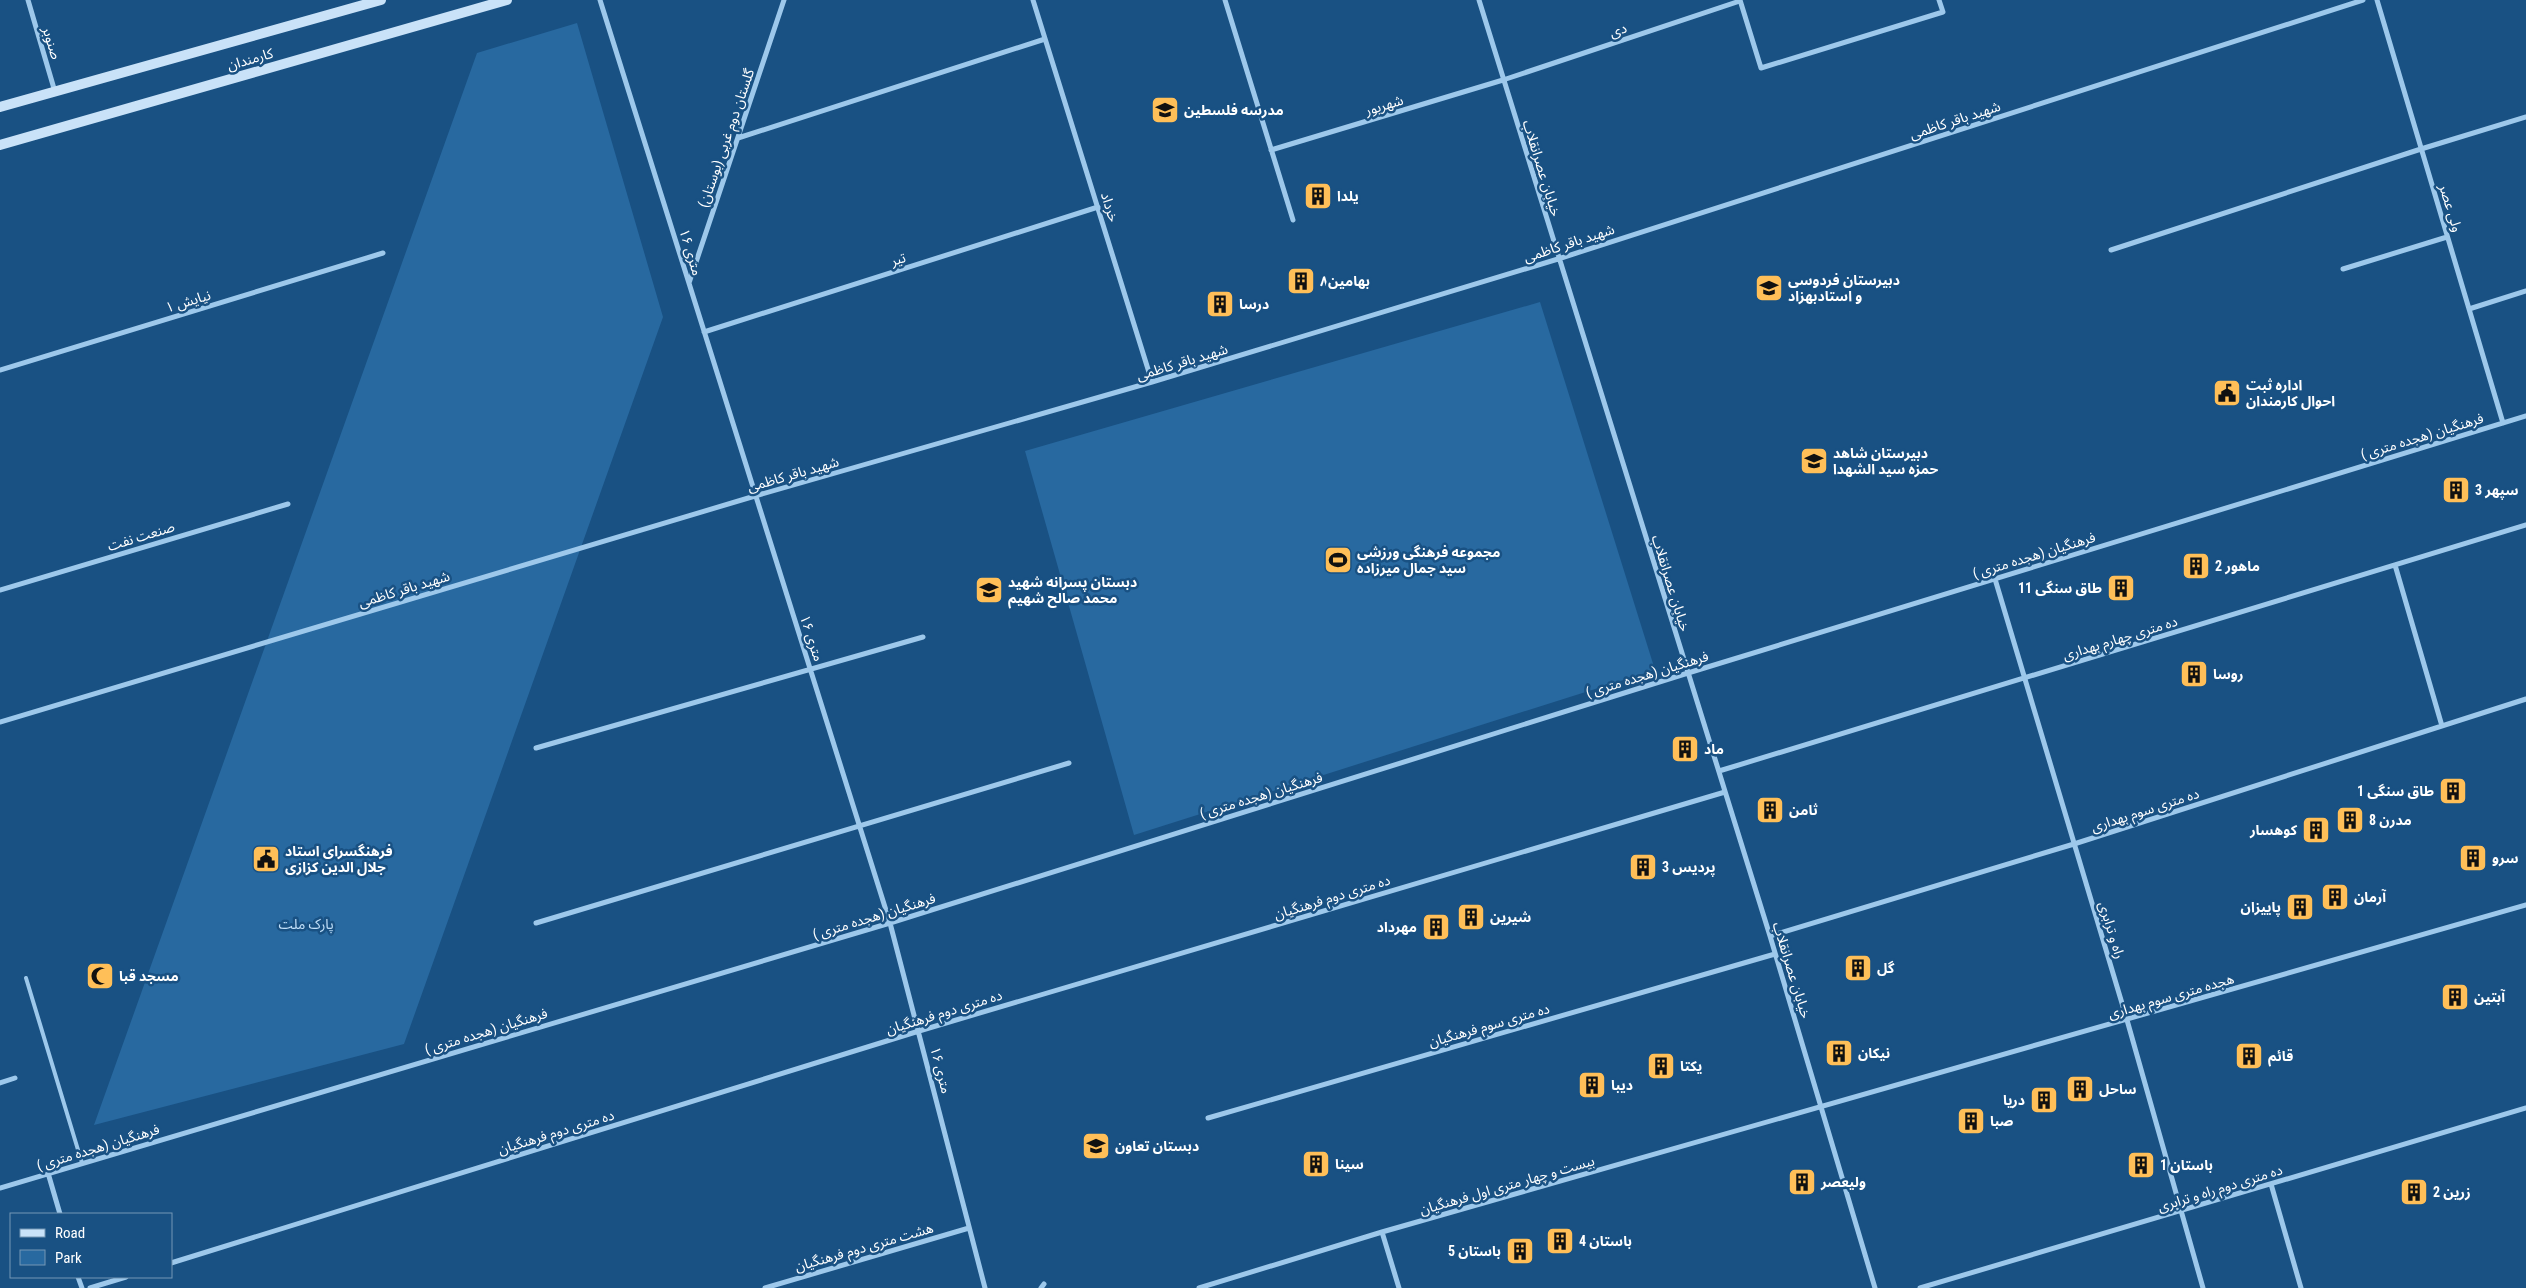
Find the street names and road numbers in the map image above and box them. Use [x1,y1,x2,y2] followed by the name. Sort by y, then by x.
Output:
[1607,20,1629,41] street label: دی
[38,24,65,62] street label: صنوبر
[225,45,275,74] street label: کارمندان
[695,66,760,210] street label: گلستان دوم غربی (بوستان)
[1362,92,1405,120] street label: شهریور
[1908,98,2003,143] street label: شهید باقر کاظمی
[1519,118,1564,218] street label: خیابان عصرانقلاب
[2435,181,2466,234] street label: ولی عصر
[1097,190,1122,224] street label: خرداد
[1522,221,1617,266] street label: شهید باقر کاظمی
[675,227,706,278] street label: ۱۶ متری
[887,249,908,270] street label: تیر
[164,287,213,316] street label: نیایش ۱
[1134,341,1230,384] street label: شهید باقر کاظمی
[2359,410,2486,463] street label: فرهنگیان (هجده متری )
[745,453,841,496] street label: شهید باقر کاظمی
[106,518,177,554] street label: صنعت نفت
[1971,529,2098,582] street label: فرهنگیان (هجده متری )
[1648,533,1693,633] street label: خیابان عصرانقلاب
[356,568,452,611] street label: شهید باقر کاظمی
[796,613,827,664] street label: ۱۶ متری
[2061,613,2180,666] street label: ده متری چهارم بهداری
[1584,648,1711,701] street label: فرهنگیان (هجده متری )
[1198,769,1325,822] street label: فرهنگیان (هجده متری )
[2089,785,2202,838] street label: ده متری سوم بهداری
[1272,872,1393,925] street label: ده متری دوم فرهنگیان
[811,890,938,943] street label: فرهنگیان (هجده متری )
[2095,899,2128,961] street label: راه و ترابری
[1769,920,1814,1020] street label: خیابان عصرانقلاب
[2106,970,2237,1025] street label: هجده متری سوم بهداری
[884,987,1005,1040] street label: ده متری دوم فرهنگیان
[1427,1000,1553,1053] street label: ده متری سوم فرهنگیان
[423,1005,550,1058] street label: فرهنگیان (هجده متری )
[926,1045,955,1095] street label: ۱۶ متری
[496,1107,617,1160] street label: ده متری دوم فرهنگیان
[35,1121,162,1174] street label: فرهنگیان (هجده متری )
[1418,1152,1597,1220] street label: بیست و چهار متری اول فرهنگیان
[2156,1161,2285,1217] street label: ده متری دوم راه و ترابری
[793,1220,936,1277] street label: هشت متری دوم فرهنگیان

